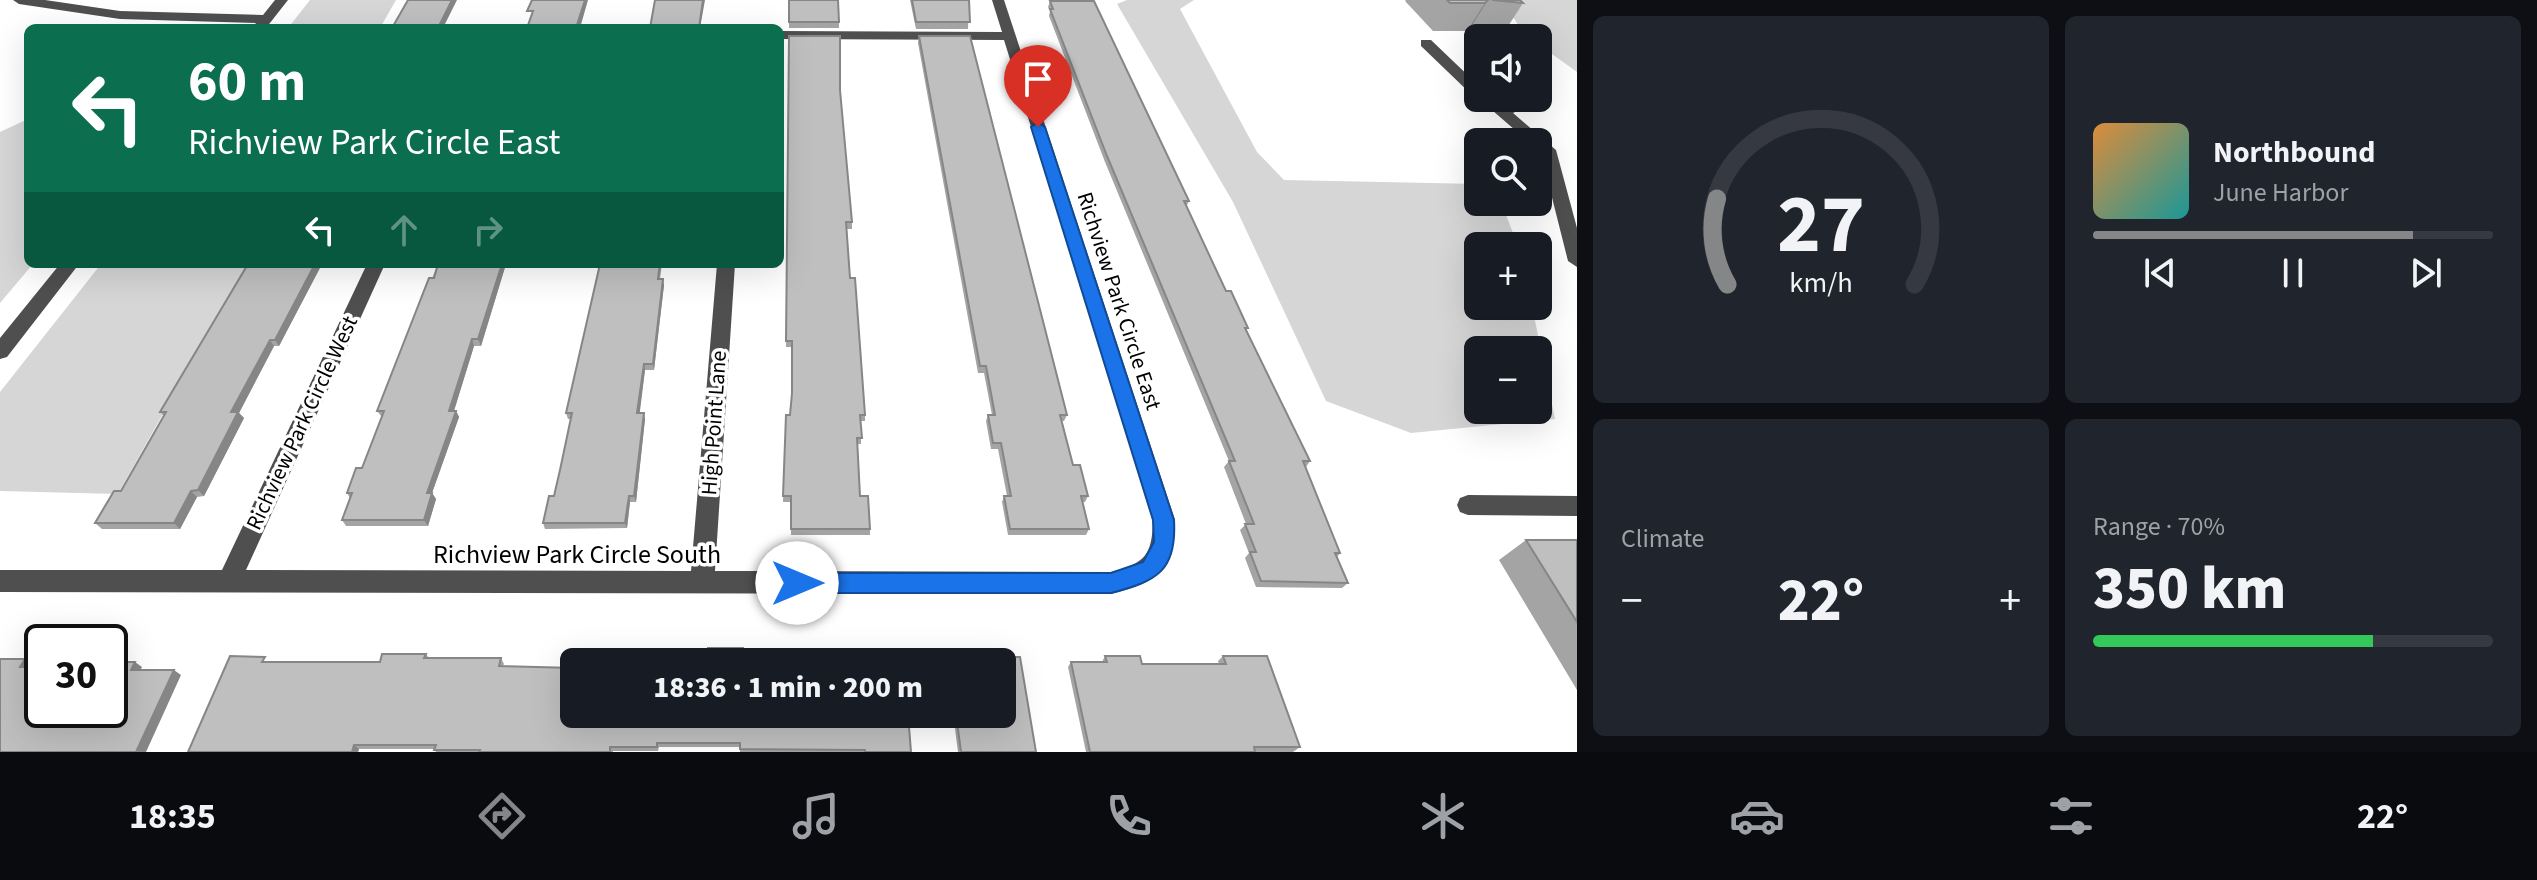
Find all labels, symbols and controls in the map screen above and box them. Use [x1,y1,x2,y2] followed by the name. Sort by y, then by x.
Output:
[1464,24,1552,424] map controls
[1464,24,1552,112] button: sound
[188,43,306,122] text: 60 m
[1004,45,1072,127] pin
[56,56,160,160] icon: left
[1016,57,1060,101] icon: arrive
[188,117,560,168] text: Richview Park Circle East
[1464,128,1552,216] button: search
[2213,131,2375,174] text: Northbound
[1777,166,1865,284] text: 27
[2213,174,2349,211] text: June Harbor
[1069,188,1170,415] street label: Richview Park Circle East
[298,208,342,252] icon: left
[382,208,426,252] icon: ahead
[466,208,510,252] icon: right
[1464,232,1552,320] button: +
[2138,251,2182,295] icon: previous
[2271,251,2315,295] icon: pause
[2404,251,2448,295] icon: next
[1789,263,1853,303] text: km/h
[238,310,366,535] street label: Richview Park Circle West
[1464,336,1552,424] button: −
[693,349,735,496] street label: High Point Lane
[2093,508,2225,545] text: Range · 70%
[1621,520,1705,557] text: Climate
[433,536,721,573] street label: Richview Park Circle South
[755,541,839,625] position arrow
[2093,547,2286,632] text: 350 km
[1778,559,1864,644] text: 22°
[1621,570,1643,633] text: −
[1999,570,2021,633] text: +
[24,624,128,728] speed limit sign: 30
[653,666,923,709] text: 18:36 · 1 min · 200 m
[474,788,530,844] icon: directions
[788,788,844,844] icon: music
[1101,788,1157,844] icon: phone
[1415,788,1471,844] icon: climate
[1729,788,1785,844] icon: car
[2043,788,2099,844] icon: filters
[129,791,216,842] text: 18:35
[2357,791,2408,842] text: 22°

